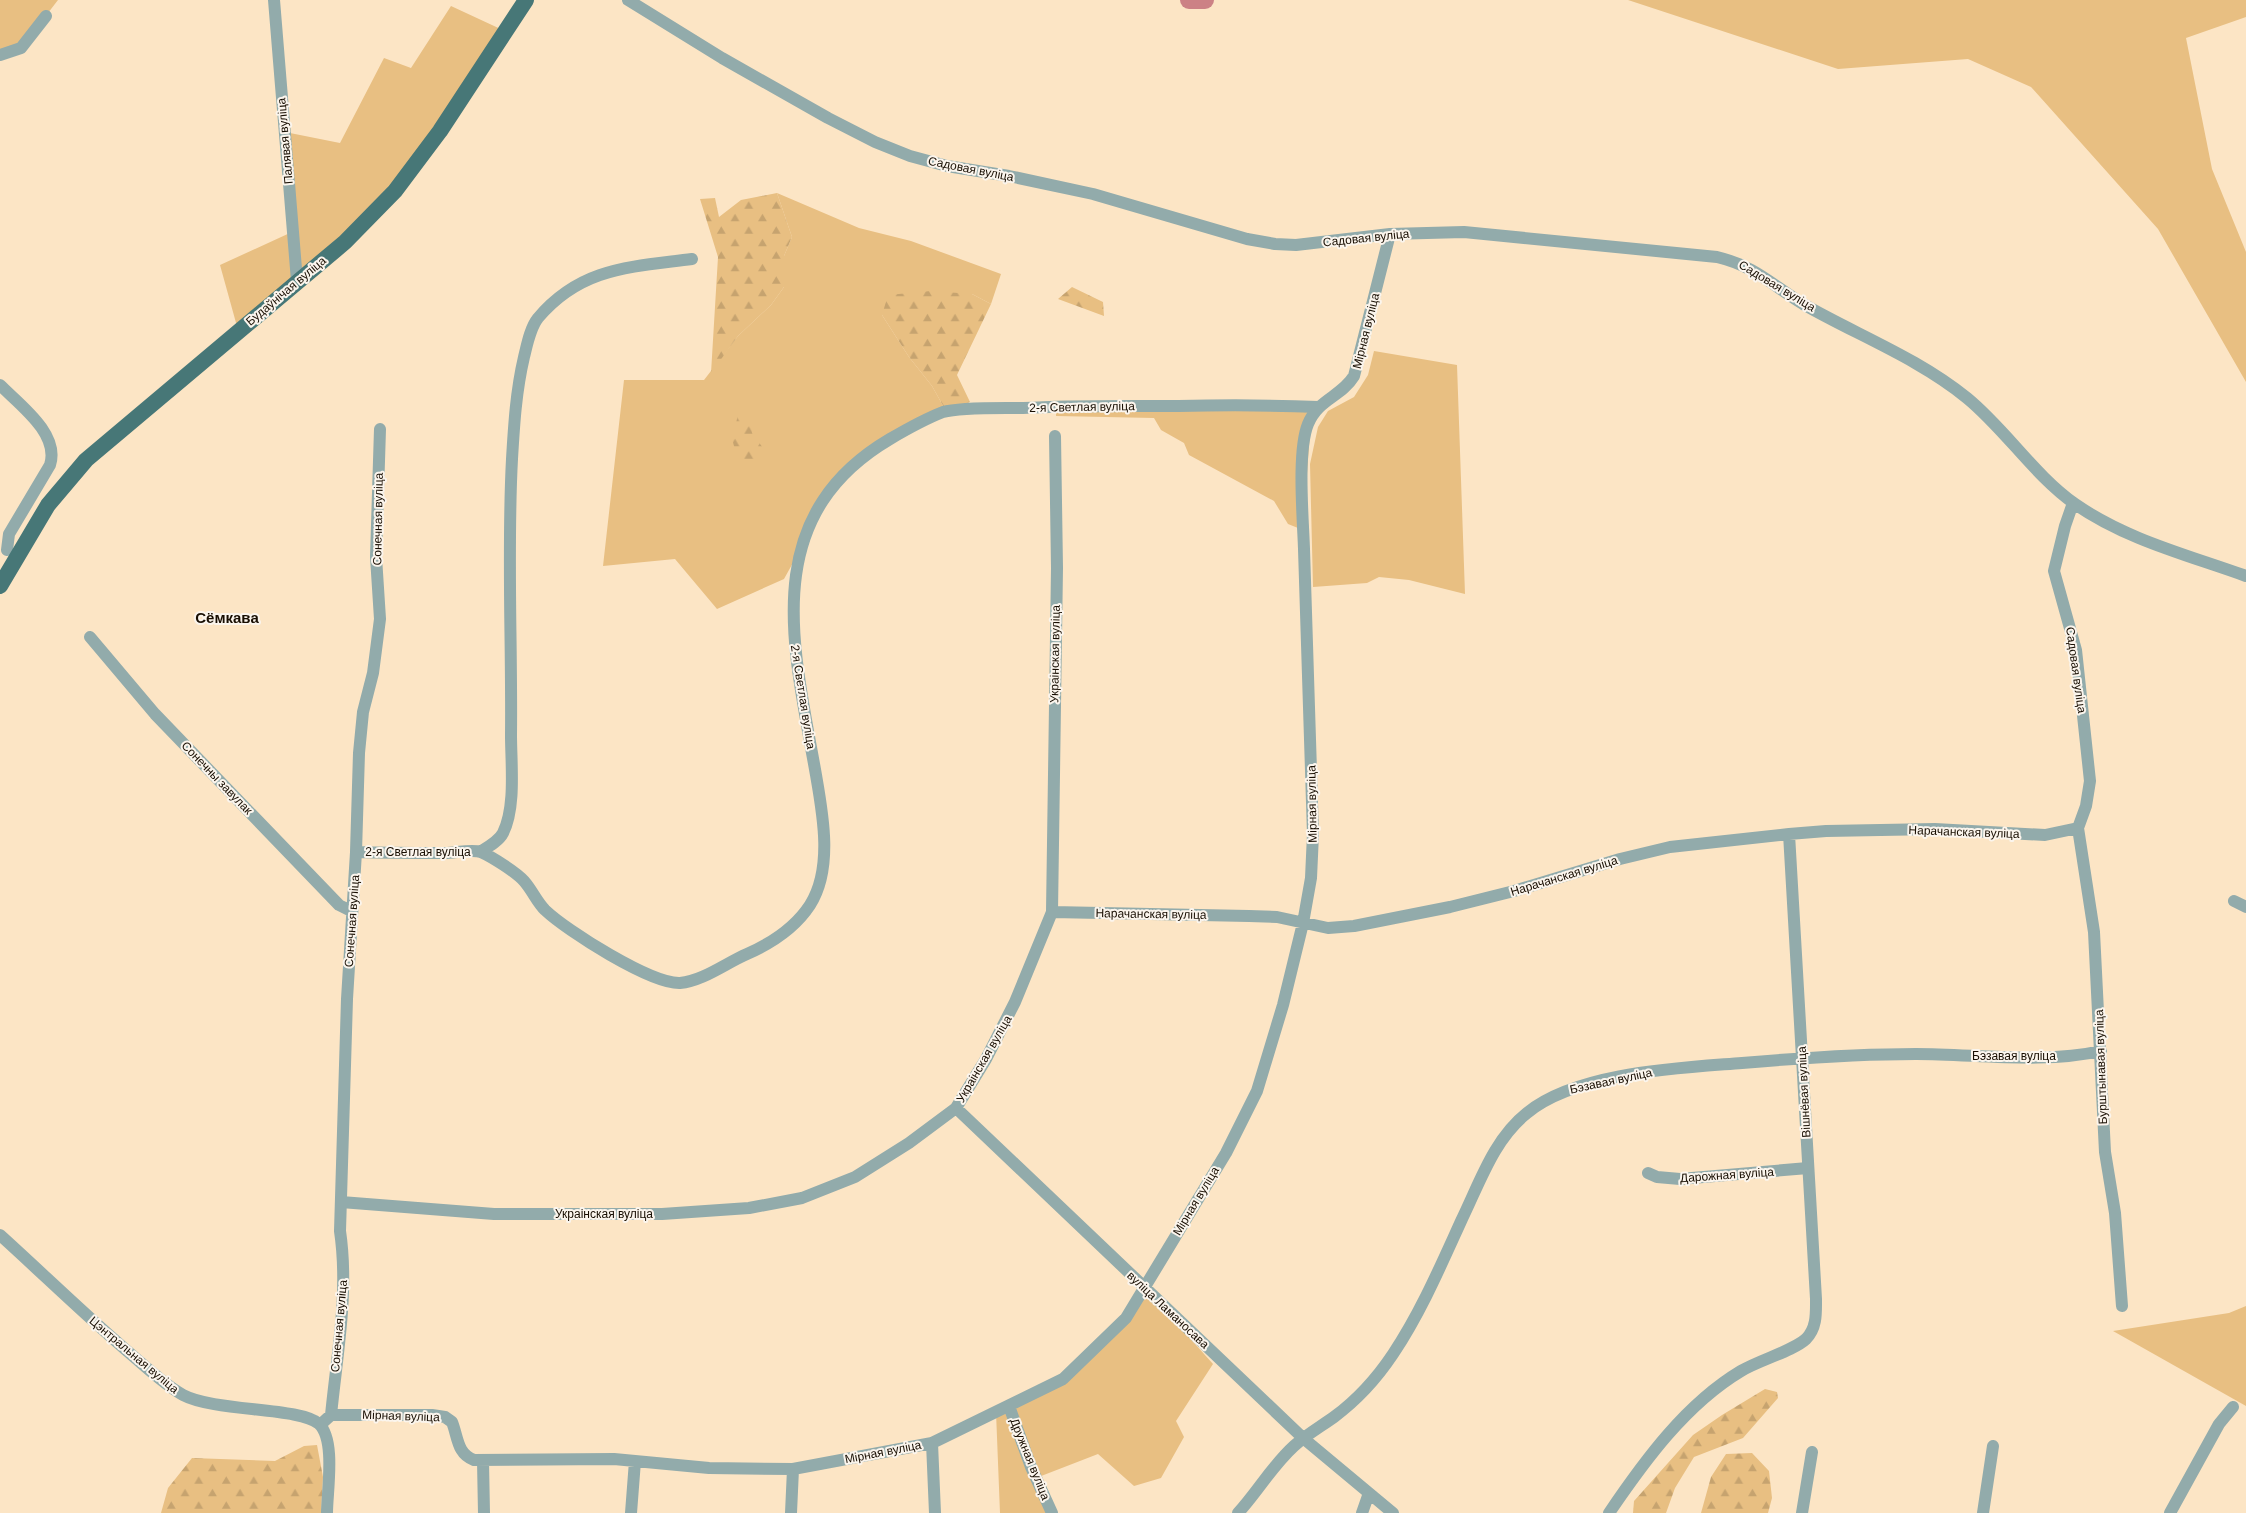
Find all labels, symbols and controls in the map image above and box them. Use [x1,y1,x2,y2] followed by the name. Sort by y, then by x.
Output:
[274,97,296,185] street label: Палявая вуліца
[927,154,1015,184] street label: Садовая вуліца
[1322,226,1410,250] street label: Садовая вуліца
[243,253,329,329] street label: Будаўнічая вуліца
[1736,258,1818,315] street label: Садовая вуліца
[1350,291,1382,370] street label: Мірная вуліца
[1029,399,1135,415] street label: 2-я Светлая вуліца
[370,472,386,565] street label: Сонечная вуліца
[1047,605,1063,703] street label: Украінская вуліца
[195,609,259,626] district label: Сёмкава
[2063,626,2089,714] street label: Садовая вуліца
[788,644,818,751] street label: 2-я Светлая вуліца
[179,739,256,818] street label: Сонечны завулак
[1304,765,1320,843] street label: Мірная вуліца
[1908,823,2020,841] street label: Нарачанская вуліца
[365,845,471,859] street label: 2-я Светлая вуліца
[1509,853,1619,899] street label: Нарачанская вуліца
[342,874,362,968] street label: Сонечная вуліца
[1095,906,1207,922] street label: Нарачанская вуліца
[2092,1009,2110,1125] street label: Бурштынавая вуліца
[953,1013,1015,1105] street label: Украінская вуліца
[1795,1046,1813,1138] street label: Вішнёвая вуліца
[1972,1049,2056,1063] street label: Бэзавая вуліца
[1569,1065,1654,1097] street label: Бэзавая вуліца
[1170,1164,1222,1238] street label: Мірная вуліца
[1680,1165,1775,1185] street label: Дарожная вуліца
[555,1207,653,1221] street label: Украінская вуліца
[1124,1268,1212,1352] street label: вуліца Ламаносава
[328,1279,350,1373] street label: Сонечная вуліца
[87,1314,182,1397] street label: Цэнтральная вуліца
[362,1408,440,1424] street label: Мірная вуліца
[1007,1416,1053,1502] street label: Дружная вуліца
[844,1438,923,1466] street label: Мірная вуліца

